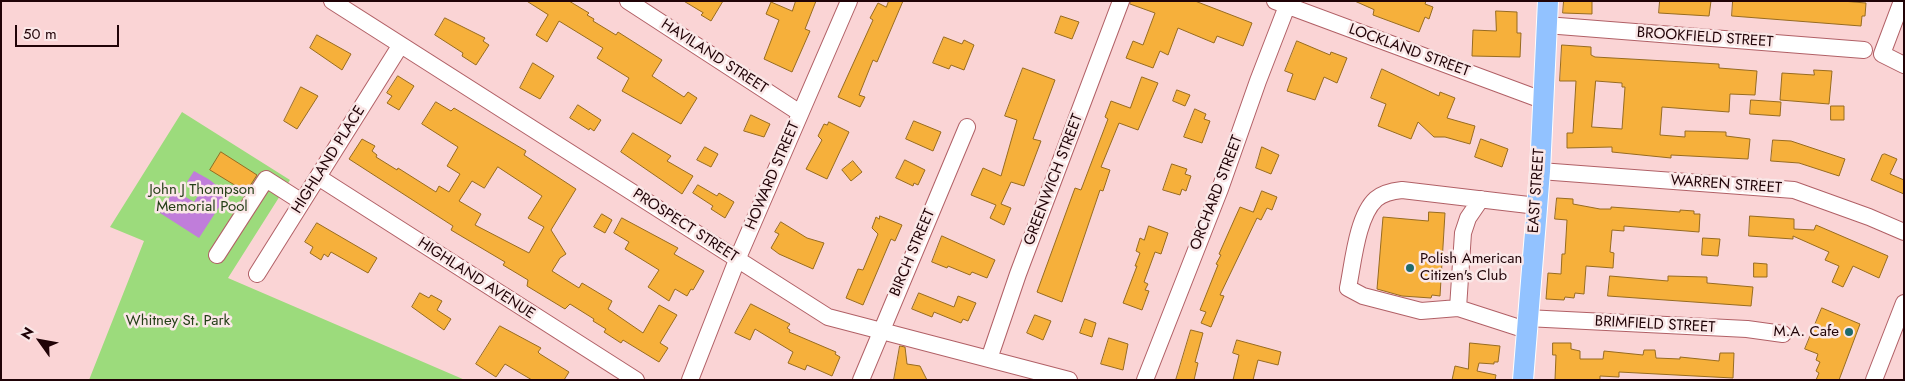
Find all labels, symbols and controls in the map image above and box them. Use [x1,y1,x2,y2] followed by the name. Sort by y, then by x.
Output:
[18,15,121,47] scale bar
[657,16,771,98] street label: HAVILAND STREET
[1346,21,1472,81] street label: LOCKLAND STREET
[23,23,57,45] text: 50 m
[1636,24,1774,52] street label: BROOKFIELD STREET
[289,103,369,217] street label: HIGHLAND PLACE
[1021,112,1087,248] street label: GREENWICH STREET
[742,119,804,233] street label: HOWARD STREET
[1187,133,1247,253] street label: ORCHARD STREET
[1525,148,1549,234] street label: EAST STREET
[1670,172,1782,198] street label: WARREN STREET
[149,181,255,216] park label: John J Thompson Memorial Pool
[629,185,741,267] street label: PROSPECT STREET
[887,207,939,299] street label: BIRCH STREET
[414,234,538,324] street label: HIGHLAND AVENUE
[1420,250,1522,285] place label: Polish American Citizen's Club
[1404,262,1416,274] marker: Polish American Citizen's Club
[126,312,230,330] park label: Whitney St. Park
[1594,313,1716,337] street label: BRIMFIELD STREET
[15,316,65,366] north arrow
[16,323,39,343] text: N
[1773,323,1839,341] place label: M.A. Cafe
[1843,326,1855,338] marker: M.A. Cafe

